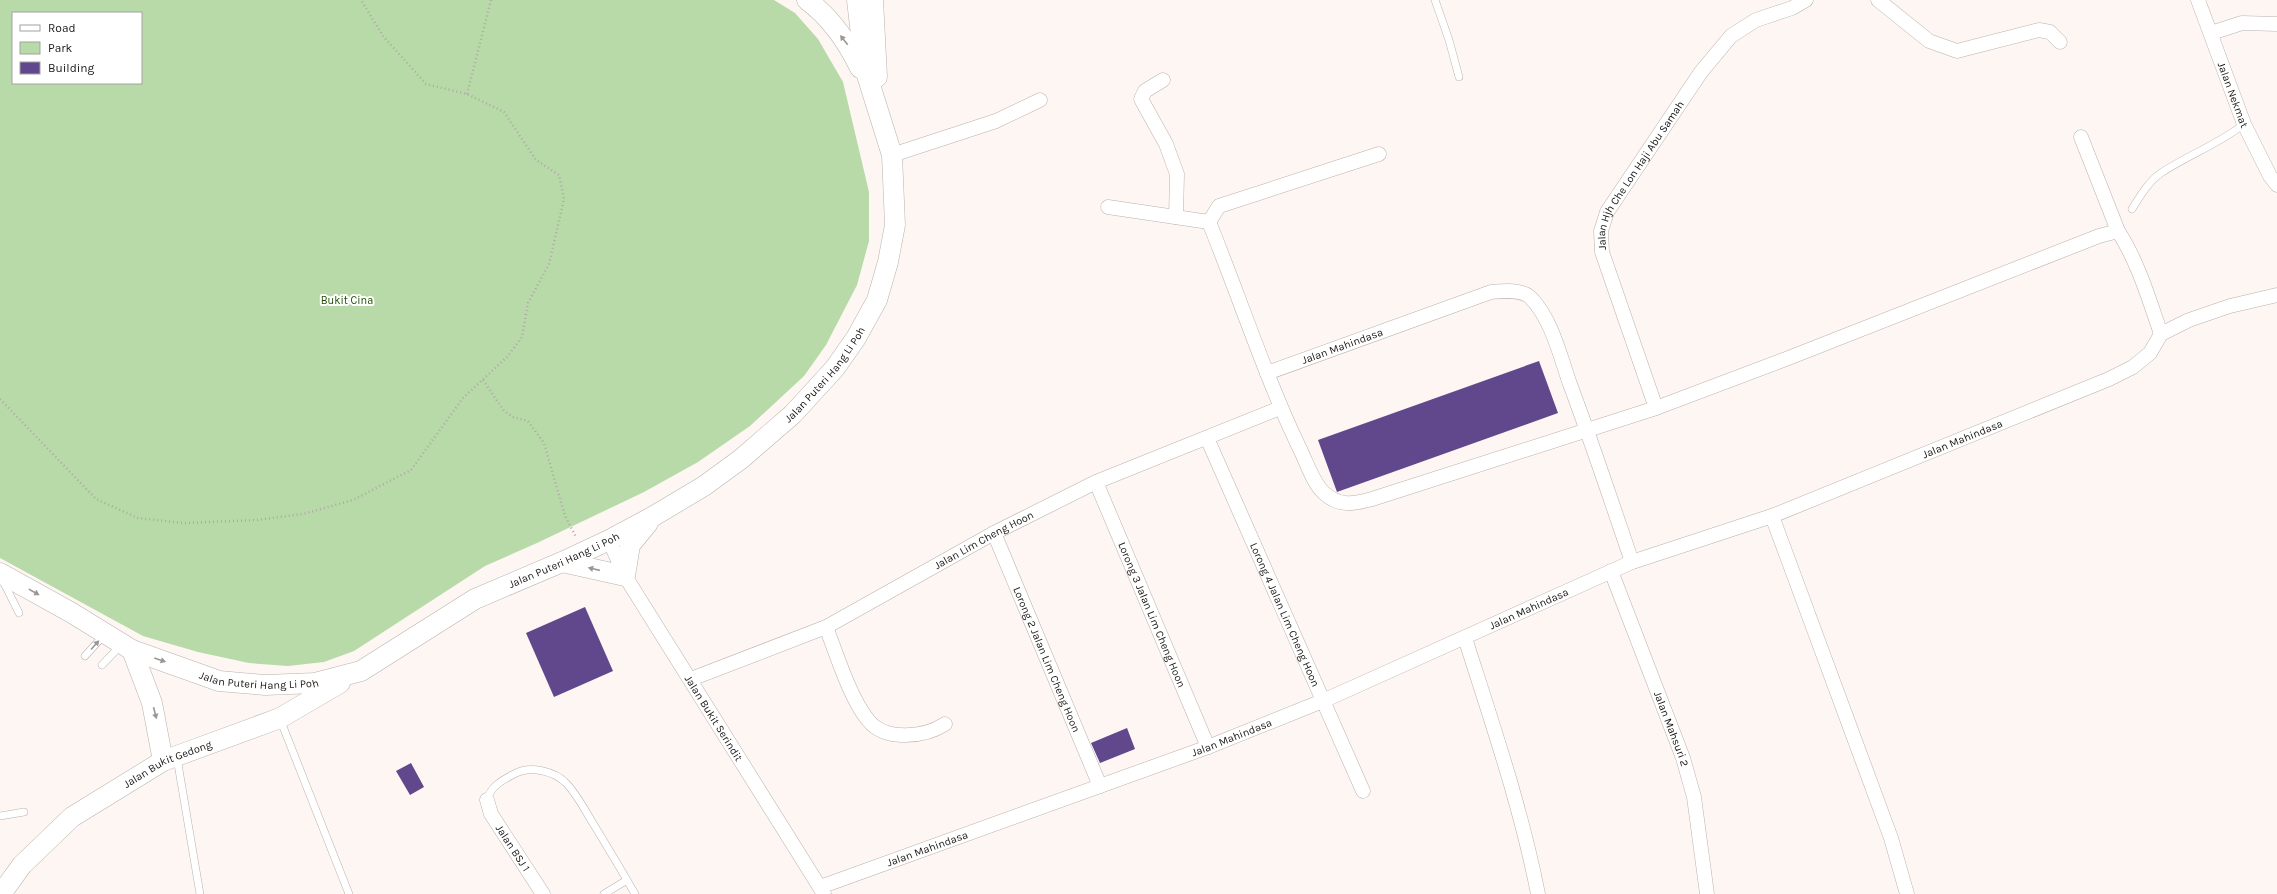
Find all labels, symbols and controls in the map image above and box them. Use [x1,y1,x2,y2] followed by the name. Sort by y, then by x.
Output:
[12,12,142,84] legend
[48,21,76,35] text: Road
[839,34,848,45] one-way arrow
[48,41,73,55] text: Park
[2215,60,2251,130] street label: Jalan Nekmat
[48,61,95,75] text: Building
[1594,98,1686,250] street label: Jalan Hjh Che Lon Haji Abu Samah
[321,294,373,307] park label: Bukit Cina
[782,324,868,425] street label: Jalan Puteri Hang Li Poh
[1300,325,1385,366] street label: Jalan Mahindasa
[1920,417,2004,461] street label: Jalan Mahindasa
[932,508,1036,572] street label: Jalan Lim Cheng Hoon
[507,529,622,590] street label: Jalan Puteri Hang Li Poh
[1116,540,1189,689] street label: Lorong 3 Jalan Lim Cheng Hoon
[1247,540,1323,689] street label: Lorong 4 Jalan Lim Cheng Hoon
[588,566,600,572] one-way arrow
[1011,585,1083,734] street label: Lorong 2 Jalan Lim Cheng Hoon
[1487,585,1570,632] street label: Jalan Mahindasa
[28,589,40,596] one-way arrow
[90,640,100,650] one-way arrow
[155,658,167,664] one-way arrow
[198,668,320,692] street label: Jalan Puteri Hang Li Poh
[682,673,746,763] street label: Jalan Bukit Serindit
[1651,689,1692,768] street label: Jalan Mahsuri 2
[152,707,158,719] one-way arrow
[1190,716,1274,759] street label: Jalan Mahindasa
[121,737,214,790] street label: Jalan Bukit Gedong
[493,822,533,874] street label: Jalan BSJ 1
[885,828,970,869] street label: Jalan Mahindasa

